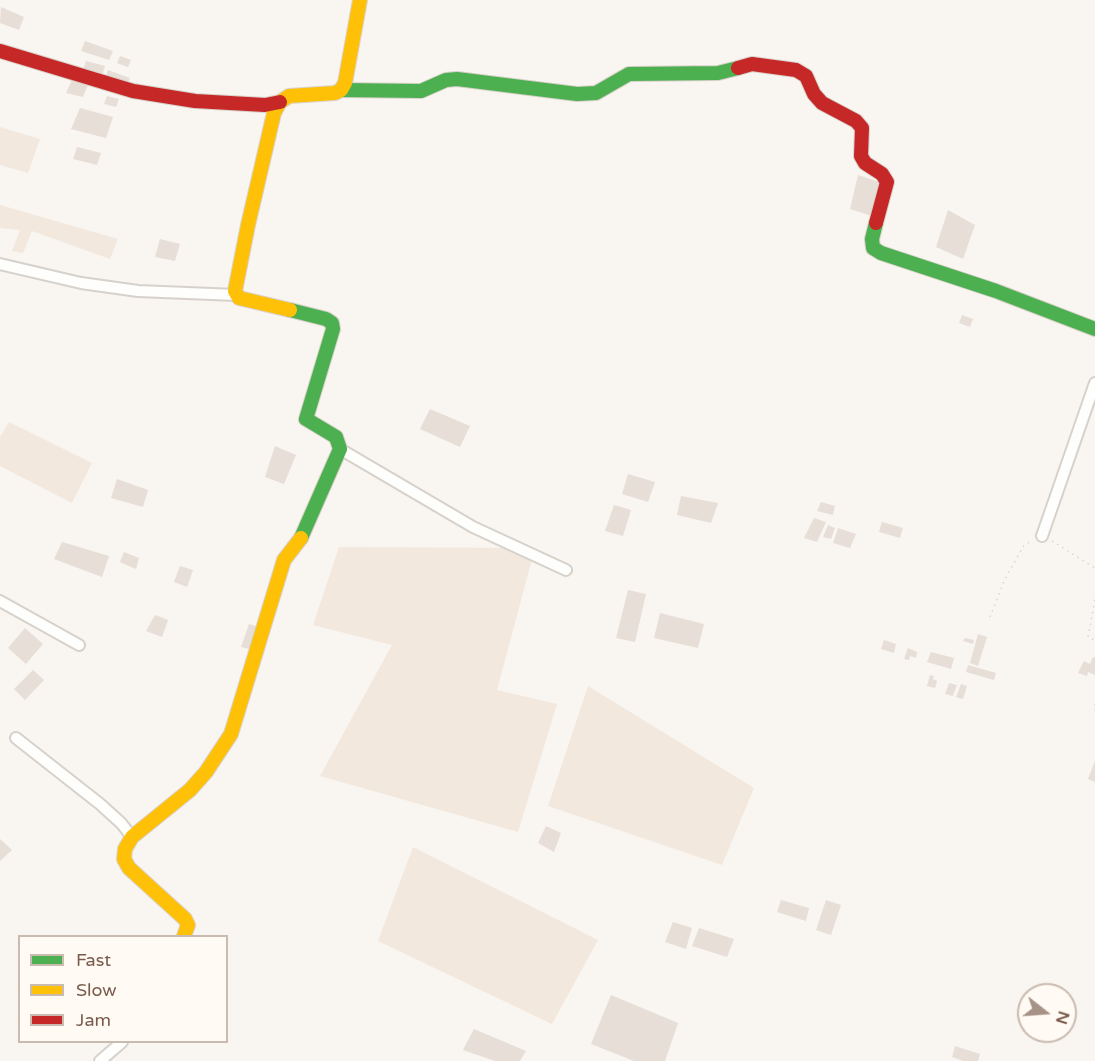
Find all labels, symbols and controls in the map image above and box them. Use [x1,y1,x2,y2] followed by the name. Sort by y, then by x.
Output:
[18,935,228,1043] legend
[76,949,111,971] text: Fast
[76,979,117,1001] text: Slow
[1017,983,1077,1043] north arrow
[76,1009,111,1031] text: Jam
[1051,1009,1074,1027] text: N

